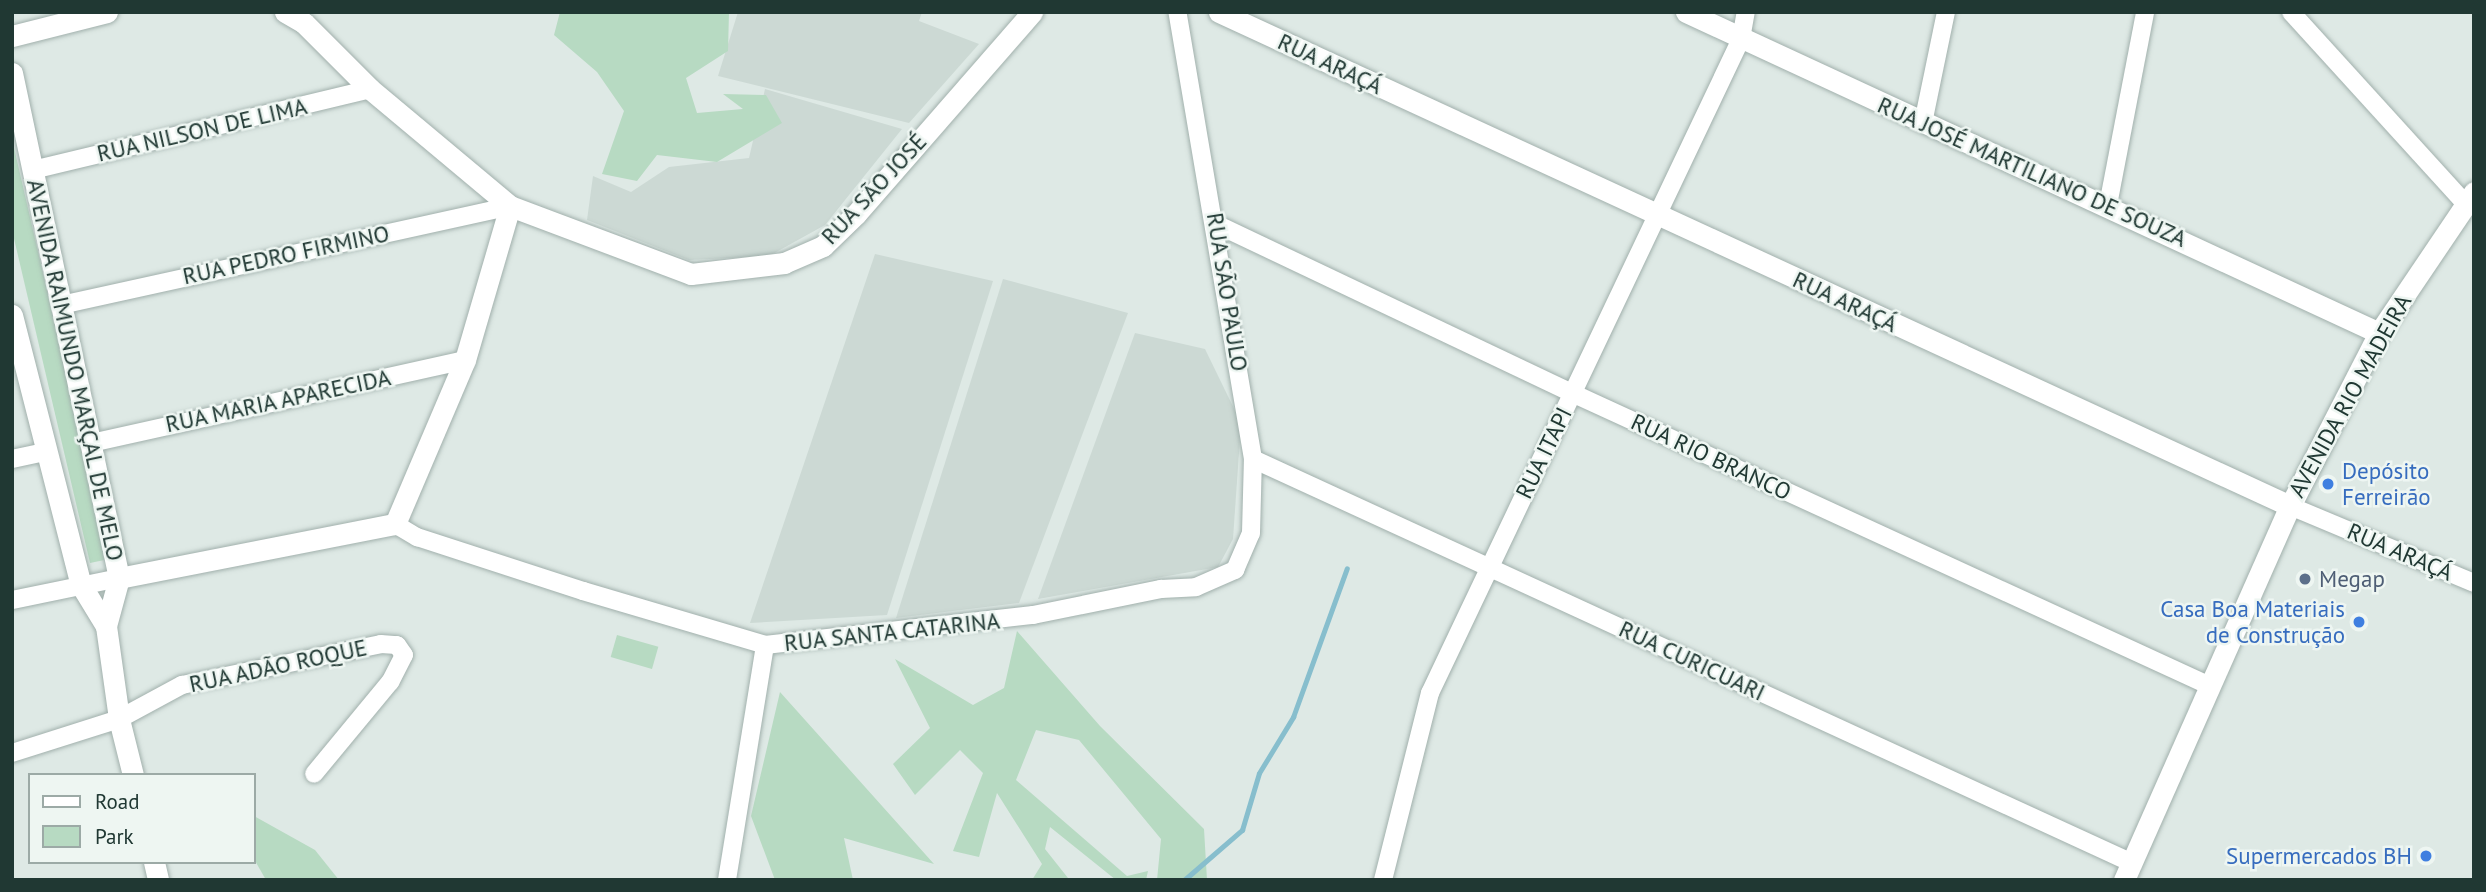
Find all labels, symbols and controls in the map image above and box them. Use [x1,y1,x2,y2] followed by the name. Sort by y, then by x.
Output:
[1273,27,1387,101] street label: RUA ARAÇÁ
[1873,91,2191,253] street label: RUA JOSÉ MARTILIANO DE SOUZA
[94,92,310,168] street label: RUA NILSON DE LIMA
[815,128,933,250] street label: RUA SÃO JOSÉ
[21,176,129,564] street label: AVENIDA RAIMUNDO MARÇAL DE MELO
[1201,210,1253,374] street label: RUA SÃO PAULO
[180,220,392,290] street label: RUA PEDRO FIRMINO
[1788,265,1902,339] street label: RUA ARAÇÁ
[2283,289,2417,503] street label: AVENIDA RIO MADEIRA
[162,363,394,439] street label: RUA MARIA APARECIDA
[1510,402,1578,504] street label: RUA ITAPI
[1626,408,1796,506] street label: RUA RIO BRANCO
[2342,457,2431,511] place label: Depósito Ferreirão
[2320,476,2336,492] marker: Depósito Ferreirão
[2342,517,2458,587] street label: RUA ARAÇÁ
[2319,565,2385,593] place label: Megap
[2297,571,2313,587] marker: Megap
[2160,595,2345,649] place label: Casa Boa Materiais de Construção
[782,607,1002,657] street label: RUA SANTA CATARINA
[2351,614,2367,630] marker: Casa Boa Materiais de Construção
[1614,615,1770,707] street label: RUA CURICUARI
[186,634,370,698] street label: RUA ADÃO ROQUE
[28,773,256,864] legend
[95,788,139,815] text: Road
[95,823,134,850] text: Park
[2226,842,2412,870] place label: Supermercados BH
[2418,848,2434,864] marker: Supermercados BH

